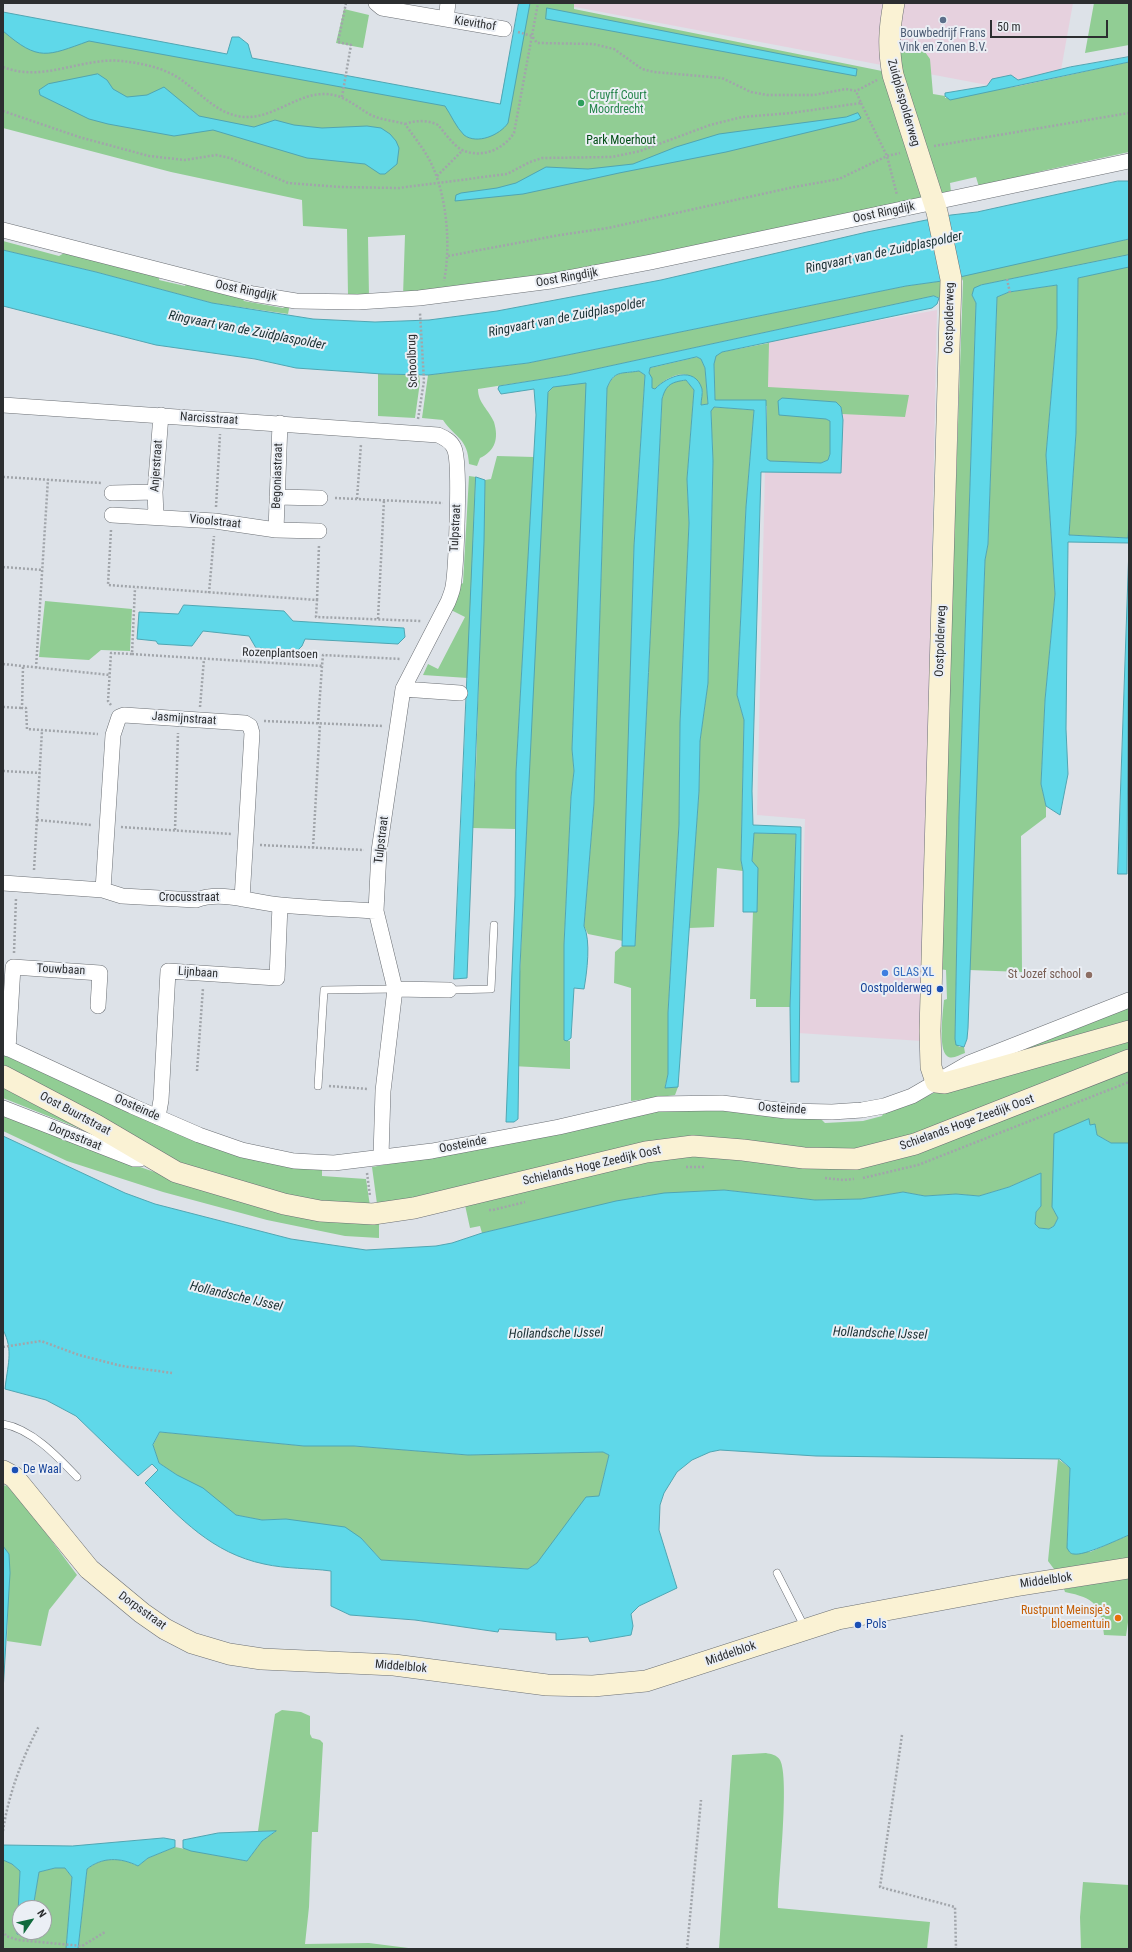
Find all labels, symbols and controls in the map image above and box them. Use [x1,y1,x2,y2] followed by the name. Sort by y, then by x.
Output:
[992,12,1110,38] scale bar
[453,14,497,34] street label: Kievithof
[938,15,948,25] marker: Bouwbedrijf Frans Vink en Zonen B.V.
[997,20,1021,34] text: 50 m
[899,27,987,55] place label: Bouwbedrijf Frans Vink en Zonen B.V.
[884,58,922,148] street label: Zuidplaspolderweg
[589,89,647,117] place label: Cruyff Court Moordrecht
[576,98,586,108] marker: Cruyff Court Moordrecht
[586,134,656,148] park label: Park Moerhout
[852,199,916,227] street label: Oost Ringdijk
[804,229,964,277] water label: Ringvaart van de Zuidplaspolder
[535,265,599,291] street label: Oost Ringdijk
[214,277,278,305] street label: Oost Ringdijk
[942,282,958,354] street label: Oostpolderweg
[487,295,647,341] water label: Ringvaart van de Zuidplaspolder
[167,308,327,354] water label: Ringvaart van de Zuidplaspolder
[405,334,421,388] street label: Schoolbrug
[180,410,238,428] street label: Narcisstraat
[148,439,166,493] street label: Anjerstraat
[270,443,286,509] street label: Begoniastraat
[448,504,464,552] street label: Tulpstraat
[189,512,241,532] street label: Vioolstraat
[933,605,949,677] street label: Oostpolderweg
[242,645,318,663] street label: Rozenplantsoen
[151,710,217,728] street label: Jasmijnstraat
[372,815,392,865] street label: Tulpstraat
[159,891,219,905] street label: Crocusstraat
[36,962,86,978] street label: Touwbaan
[177,964,219,982] street label: Lijnbaan
[893,966,934,980] place label: GLAS XL
[880,968,890,978] marker: GLAS XL
[1008,968,1081,982] place label: St Jozef school
[1084,970,1094,980] marker: St Jozef school
[860,982,932,996] place label: Oostpolderweg
[935,984,945,994] marker: Oostpolderweg
[37,1089,113,1139] street label: Oost Buurtstraat
[112,1092,162,1124] street label: Oosteinde
[898,1092,1036,1154] street label: Schielands Hoge Zeedijk Oost
[758,1100,806,1118] street label: Oosteinde
[47,1120,103,1154] street label: Dorpsstraat
[438,1133,488,1157] street label: Oosteinde
[521,1143,663,1189] street label: Schielands Hoge Zeedijk Oost
[188,1279,284,1315] water label: Hollandsche IJssel
[509,1325,603,1343] water label: Hollandsche IJssel
[833,1325,927,1343] water label: Hollandsche IJssel
[23,1463,61,1477] place label: De Waal
[10,1465,20,1475] marker: De Waal
[1019,1570,1073,1592] street label: Middelblok
[115,1589,169,1633] street label: Dorpsstraat
[1021,1604,1110,1632] place label: Rustpunt Meinsje's bloementuin
[1113,1613,1123,1623] marker: Rustpunt Meinsje's bloementuin
[866,1618,887,1632] place label: Pols
[853,1620,863,1630] marker: Pols
[704,1639,758,1669] street label: Middelblok
[374,1658,428,1676] street label: Middelblok
[12,1900,52,1940] north arrow
[34,1907,49,1920] text: N

